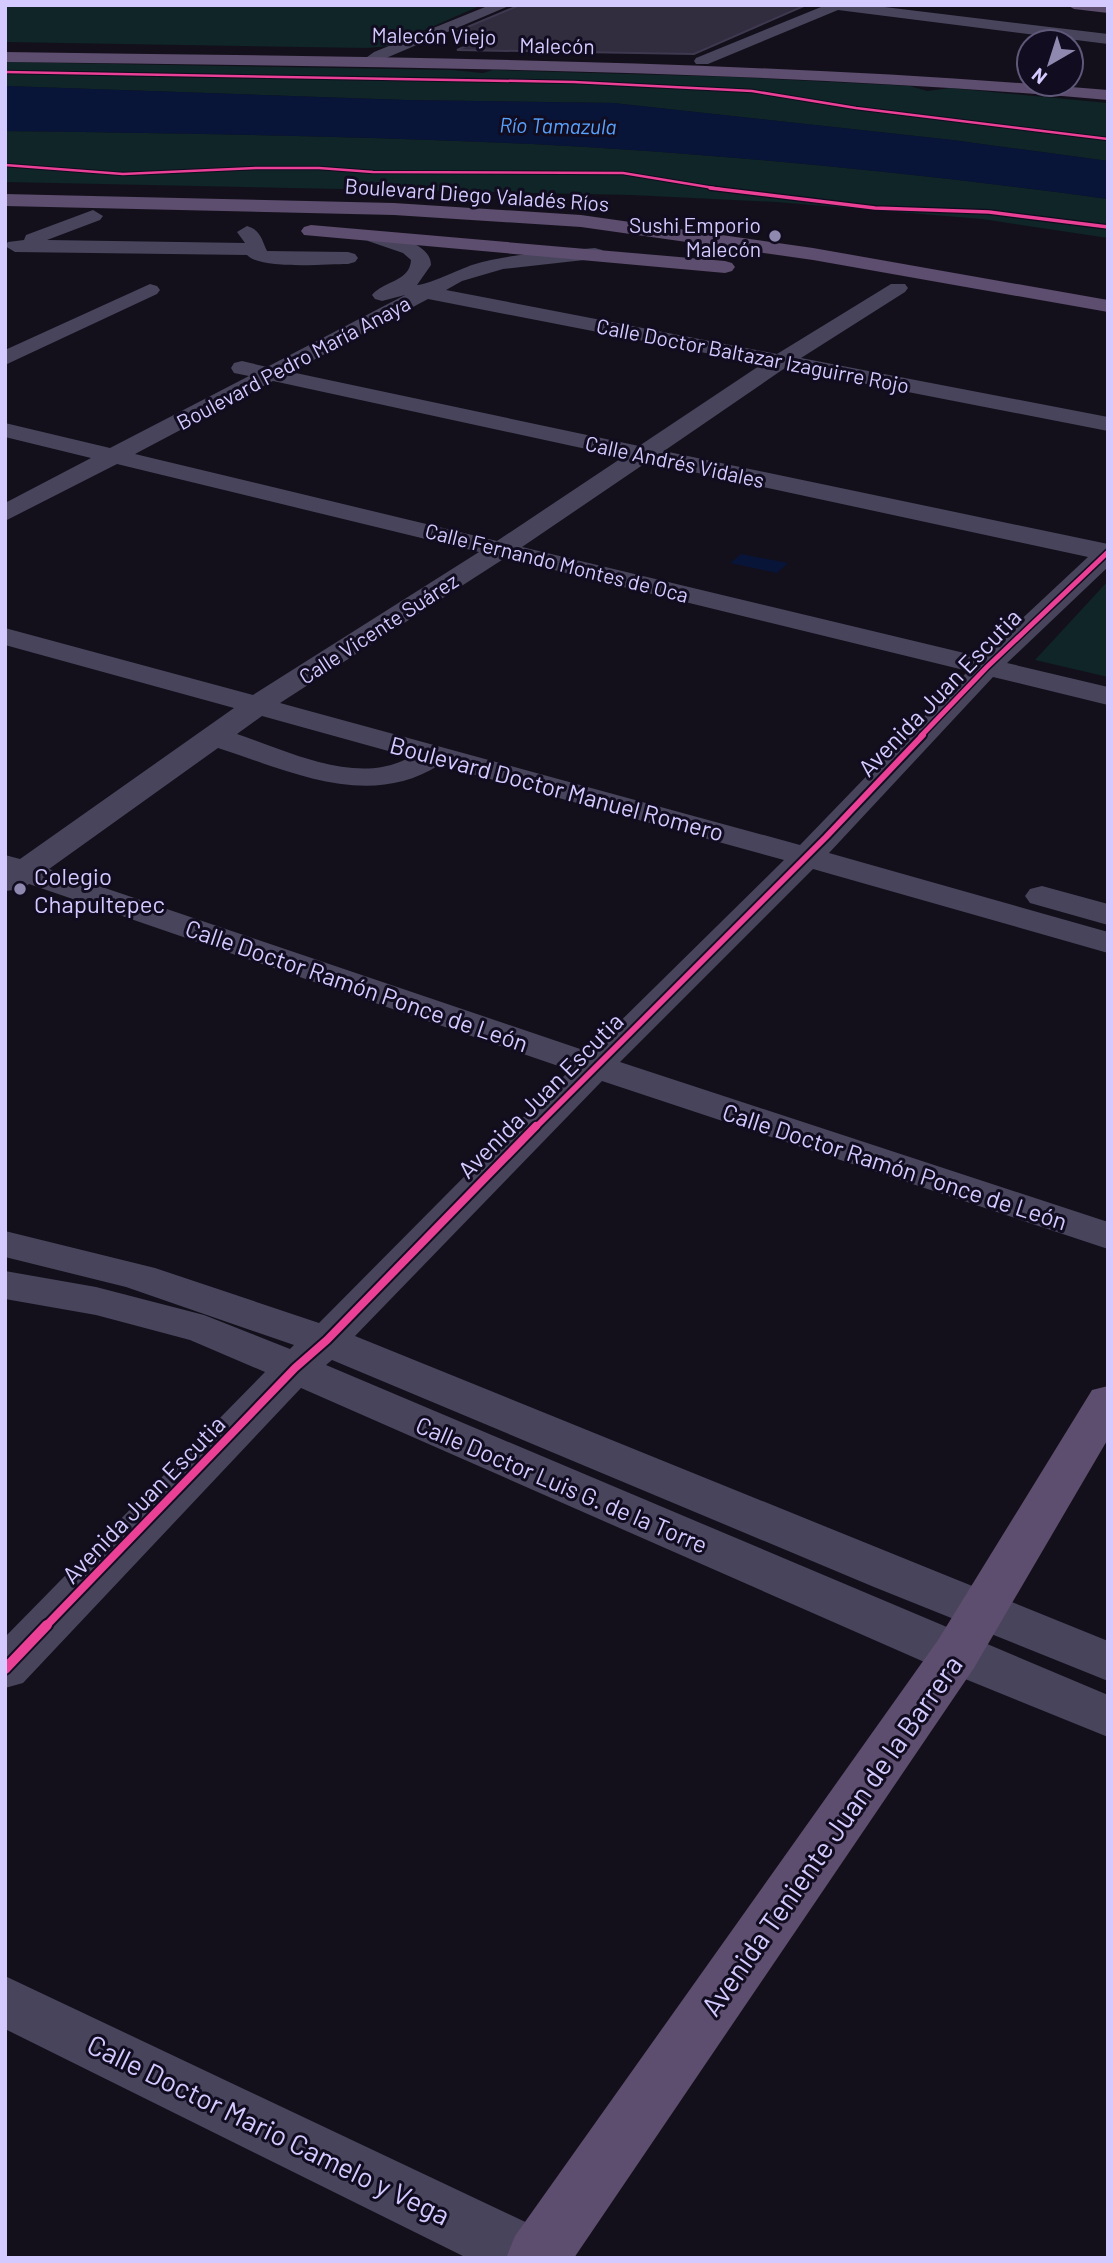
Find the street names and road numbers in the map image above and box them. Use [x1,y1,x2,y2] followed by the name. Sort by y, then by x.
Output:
[371,21,497,49] street label: Malecón Viejo
[519,32,595,58] street label: Malecón
[344,172,610,216] street label: Boulevard Diego Valadés Ríos
[172,290,414,434] street label: Boulevard Pedro María Anaya
[595,312,911,398] street label: Calle Doctor Baltazar Izaguirre Rojo
[583,430,767,492] street label: Calle Andrés Vidales
[423,517,691,607] street label: Calle Fernando Montes de Oca
[294,567,462,689] street label: Calle Vicente Suárez
[851,602,1027,782] street label: Avenida Juan Escutia
[387,729,727,847] street label: Boulevard Doctor Manuel Romero
[182,913,532,1057] street label: Calle Doctor Ramón Ponce de León
[451,1006,629,1184] street label: Avenida Juan Escutia
[719,1097,1071,1235] street label: Calle Doctor Ramón Ponce de León
[55,1409,231,1589] street label: Avenida Juan Escutia
[412,1409,712,1559] street label: Calle Doctor Luis G. de la Torre
[693,1648,969,2022] street label: Avenida Teniente Juan de la Barrera
[82,2026,456,2232] street label: Calle Doctor Mario Camelo y Vega

